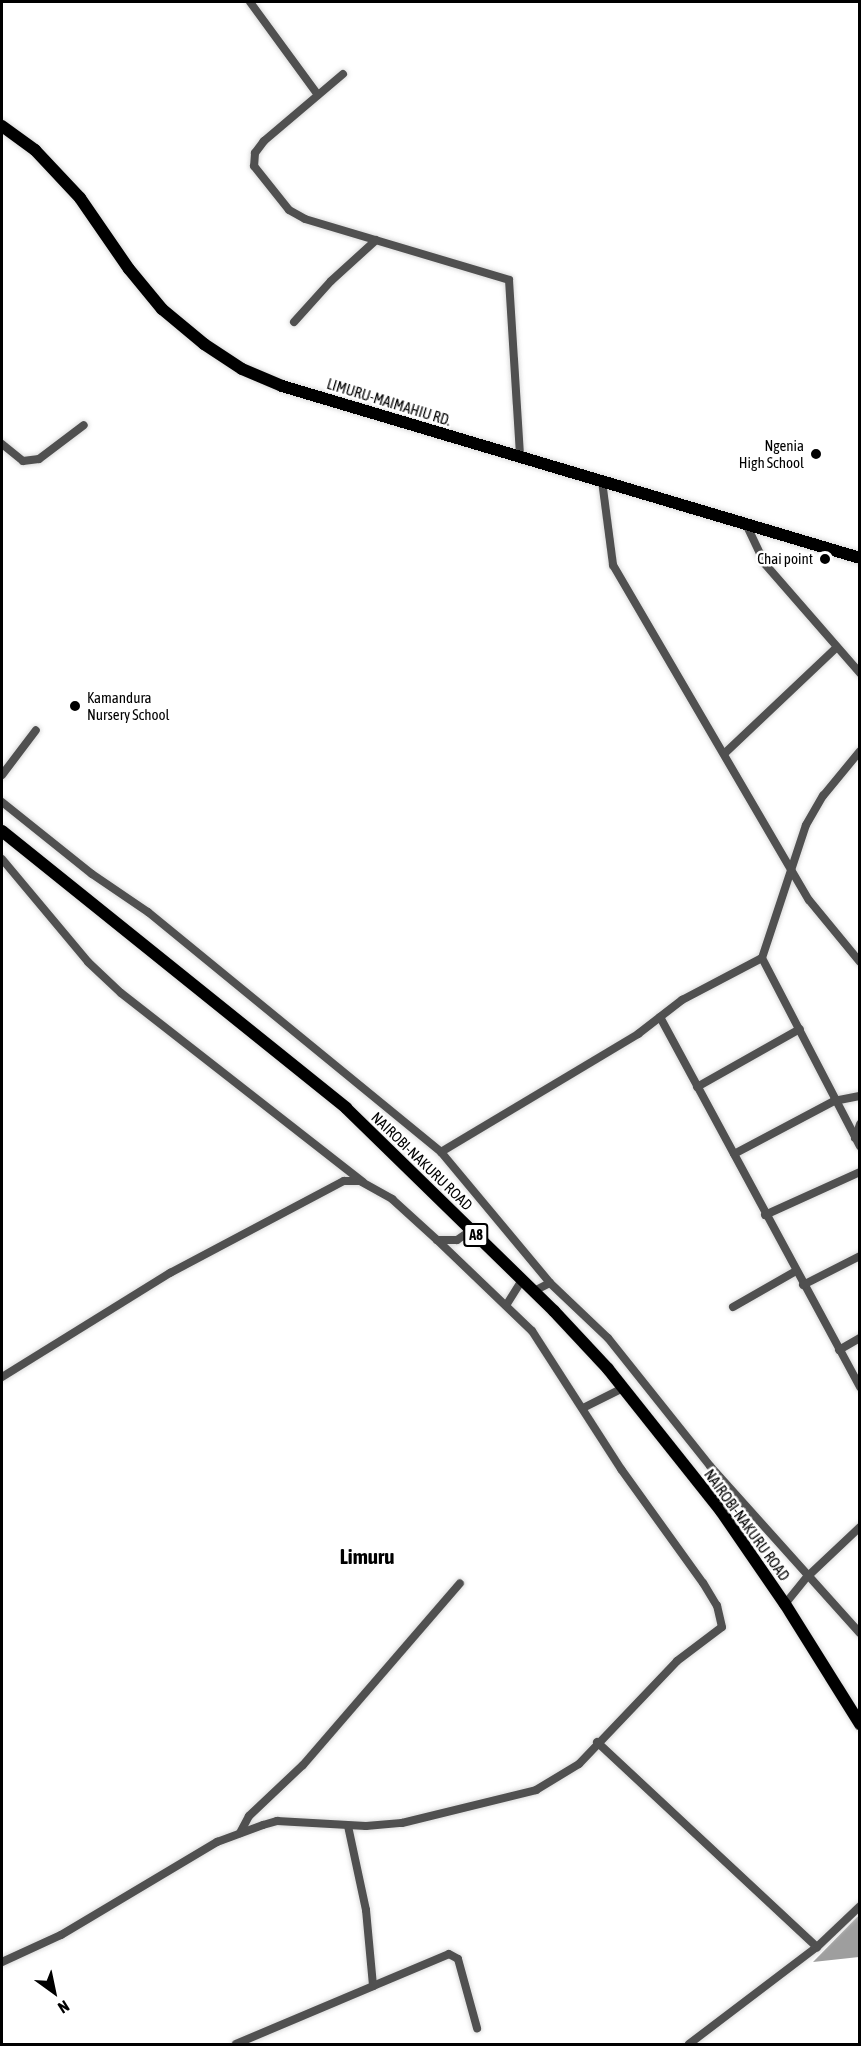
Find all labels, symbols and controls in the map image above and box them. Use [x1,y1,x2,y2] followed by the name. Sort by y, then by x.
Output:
[325,375,453,429] street label: LIMURU-MAIMAHIU RD.
[739,436,804,471] place label: Ngenia High School
[809,447,823,461] marker: Ngenia High School
[757,550,813,568] place label: Chai point
[818,552,832,566] marker: Chai point
[87,688,169,723] place label: Kamandura Nursery School
[68,699,82,713] marker: Kamandura Nursery School
[368,1108,476,1214] street label: NAIROBI-NAKURU ROAD
[462,1224,490,1246] road number: A8
[700,1466,794,1584] street label: NAIROBI-NAKURU ROAD
[340,1543,394,1569] district label: Limuru
[24,1962,84,2022] north arrow
[55,1997,73,2017] text: N

